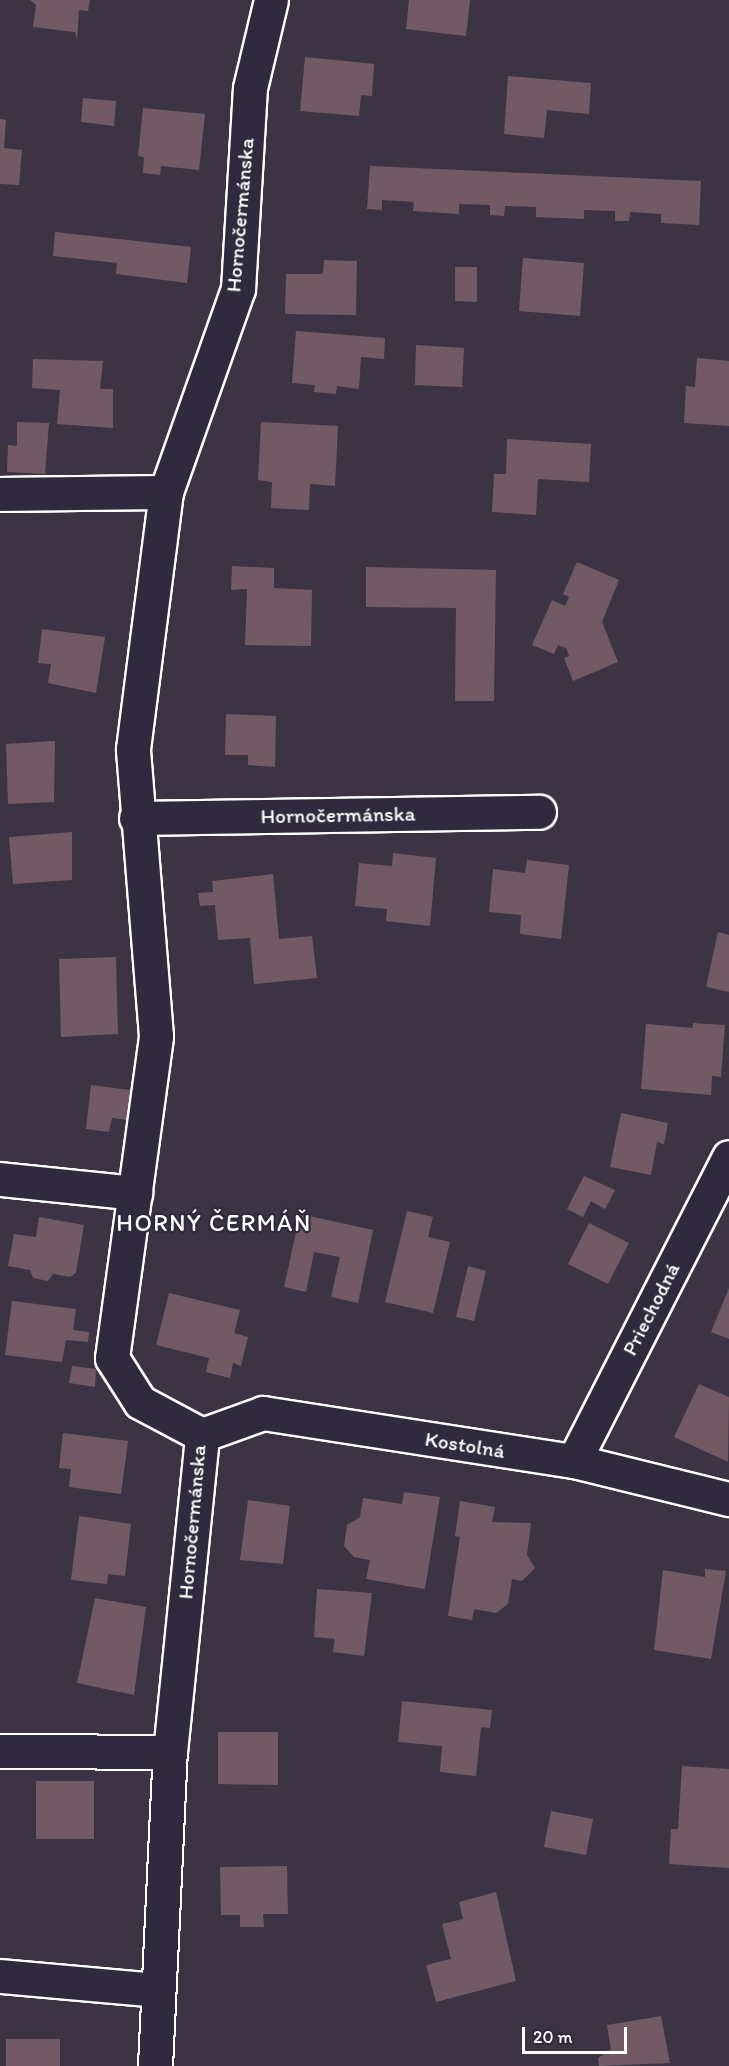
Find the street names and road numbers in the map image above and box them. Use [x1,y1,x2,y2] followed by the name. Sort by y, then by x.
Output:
[221,137,259,293] street label: Hornočermánska
[260,801,416,829] street label: Hornočermánska
[617,1258,685,1360] street label: Priechodná
[423,1426,507,1464] street label: Kostolná
[173,1444,211,1600] street label: Hornočermánska

